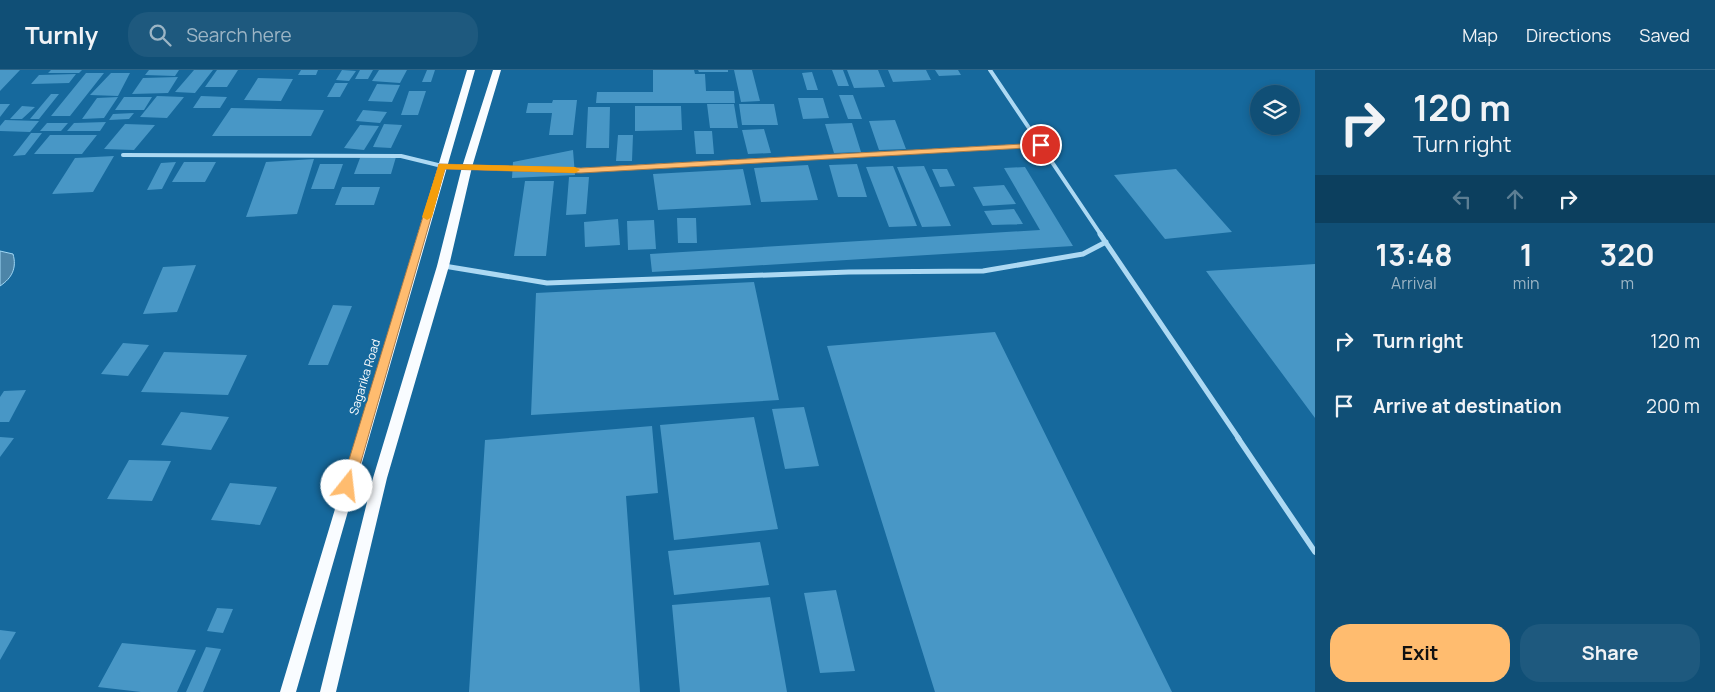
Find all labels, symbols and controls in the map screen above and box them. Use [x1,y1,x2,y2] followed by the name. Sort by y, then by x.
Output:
[128,12,478,57] search box
[25,18,98,51] text: Turnly
[146,21,174,49] icon: search
[186,22,292,48] text: Search here
[1462,23,1498,47] text: Map
[1526,23,1611,47] text: Directions
[1639,23,1690,47] text: Saved
[1413,84,1511,132] text: 120 m
[1250,85,1300,135] map controls
[1250,85,1300,135] button: layers
[1330,90,1395,155] icon: right
[1020,124,1062,166] pin
[1413,129,1511,159] text: Turn right
[1027,131,1055,159] icon: arrive
[1448,185,1476,213] icon: left
[1501,185,1529,213] icon: ahead
[1554,185,1582,213] icon: right
[1375,234,1453,275] text: 13:48
[1520,234,1533,275] text: 1
[1600,234,1655,275] text: 320
[1391,272,1437,294] text: Arrival
[1513,272,1540,294] text: min
[1621,272,1634,294] text: m
[1330,327,1358,355] icon: right
[1373,328,1463,354] text: Turn right
[1650,328,1700,354] text: 120 m
[345,337,384,417] street label: Sagarika Road
[1330,392,1358,420] icon: arrive
[1373,393,1562,419] text: Arrive at destination
[1646,393,1700,419] text: 200 m
[320,459,372,511] position arrow
[1330,624,1510,682] button: Exit
[1520,624,1700,682] button: Share

